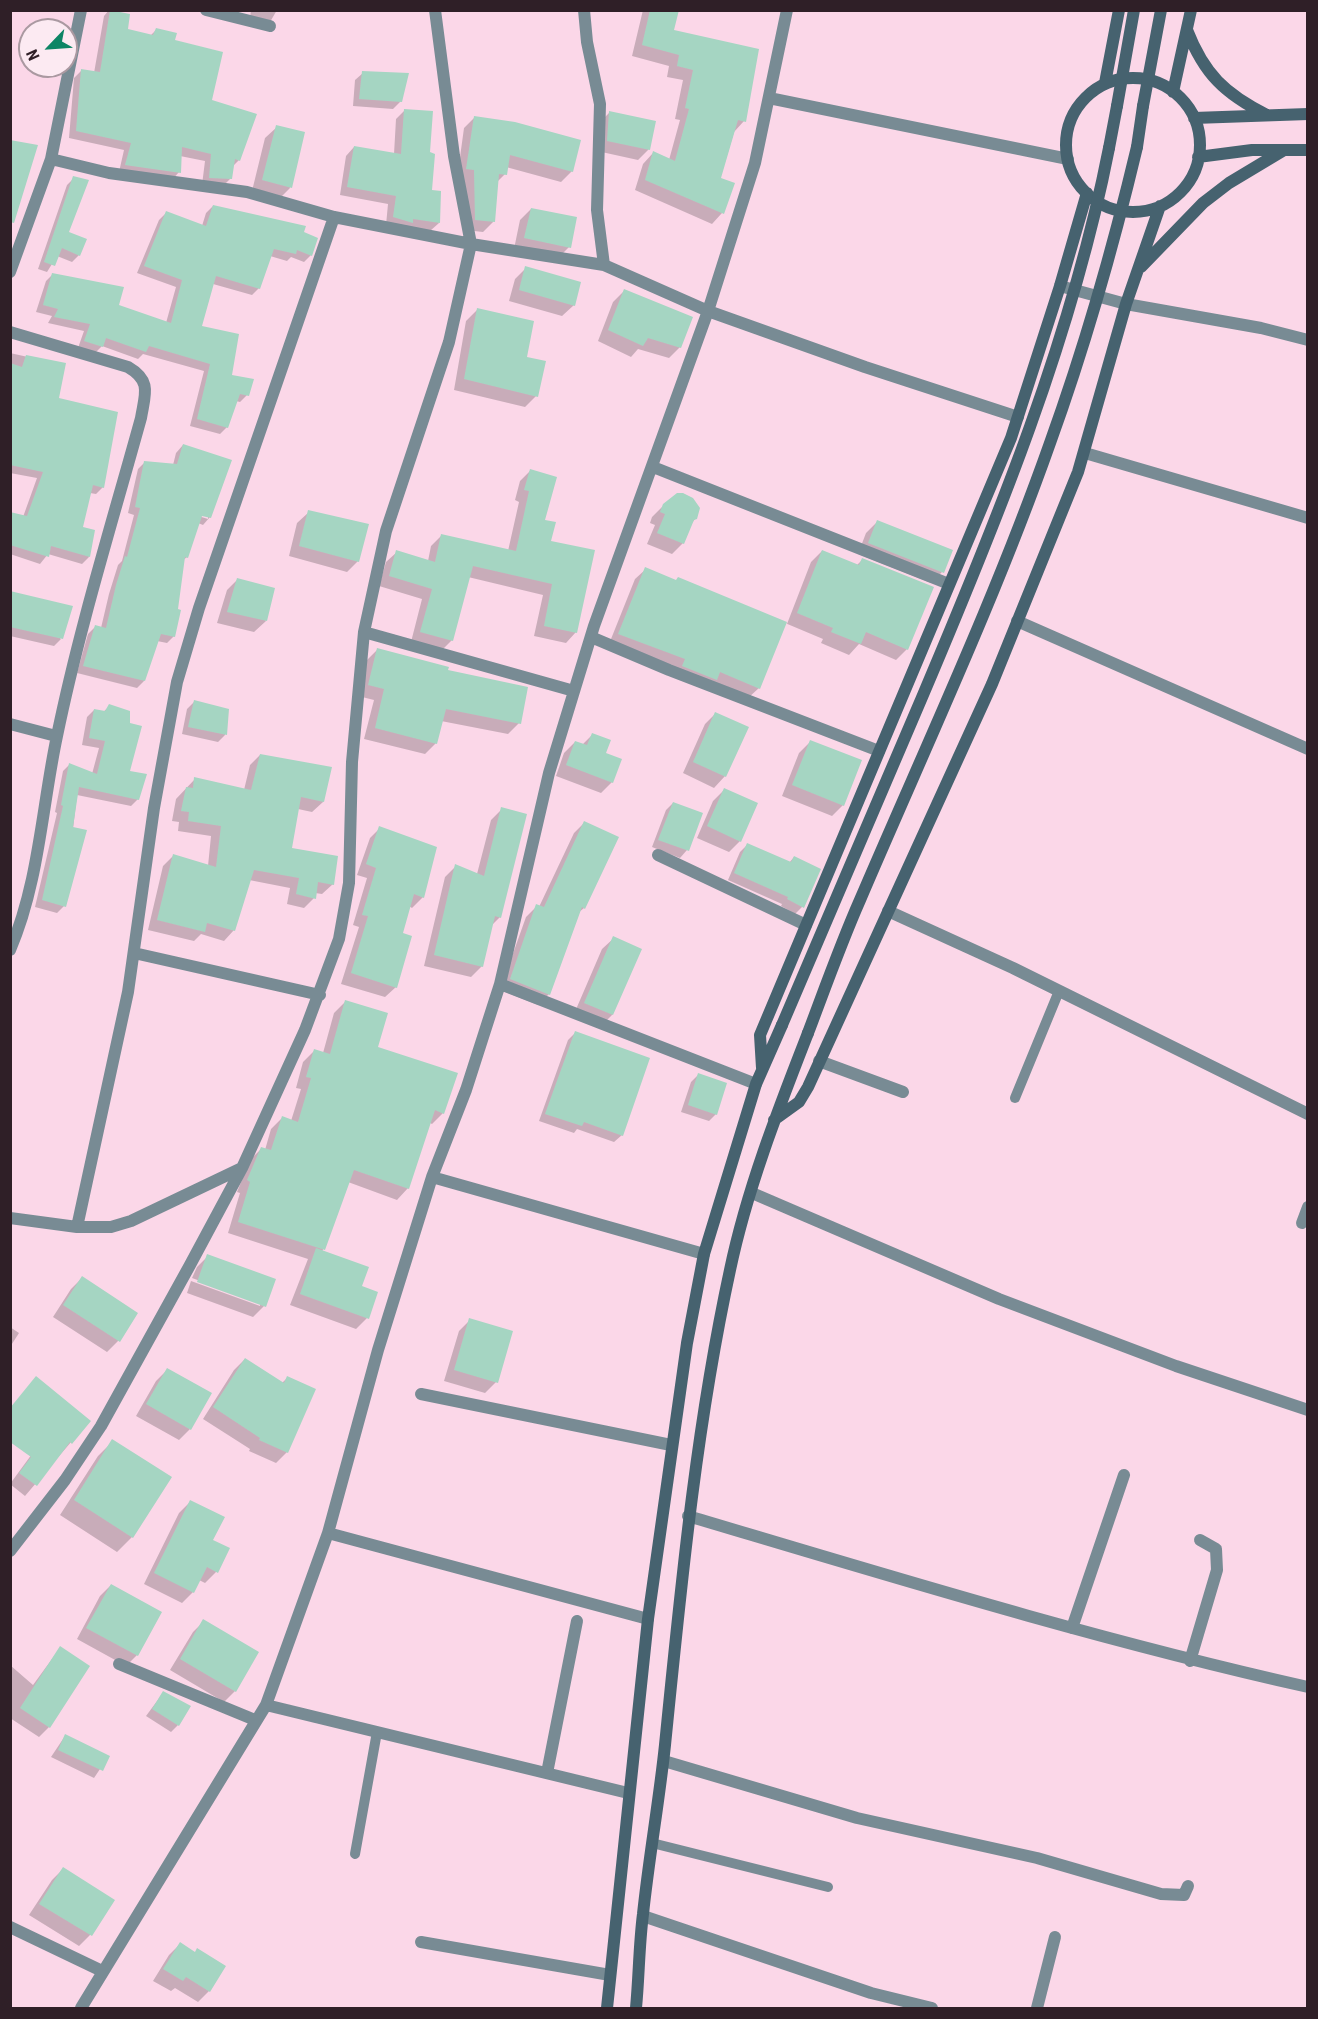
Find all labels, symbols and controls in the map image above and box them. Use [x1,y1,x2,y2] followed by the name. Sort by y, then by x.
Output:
[18,18,78,78] north arrow
[22,47,44,63] text: N

